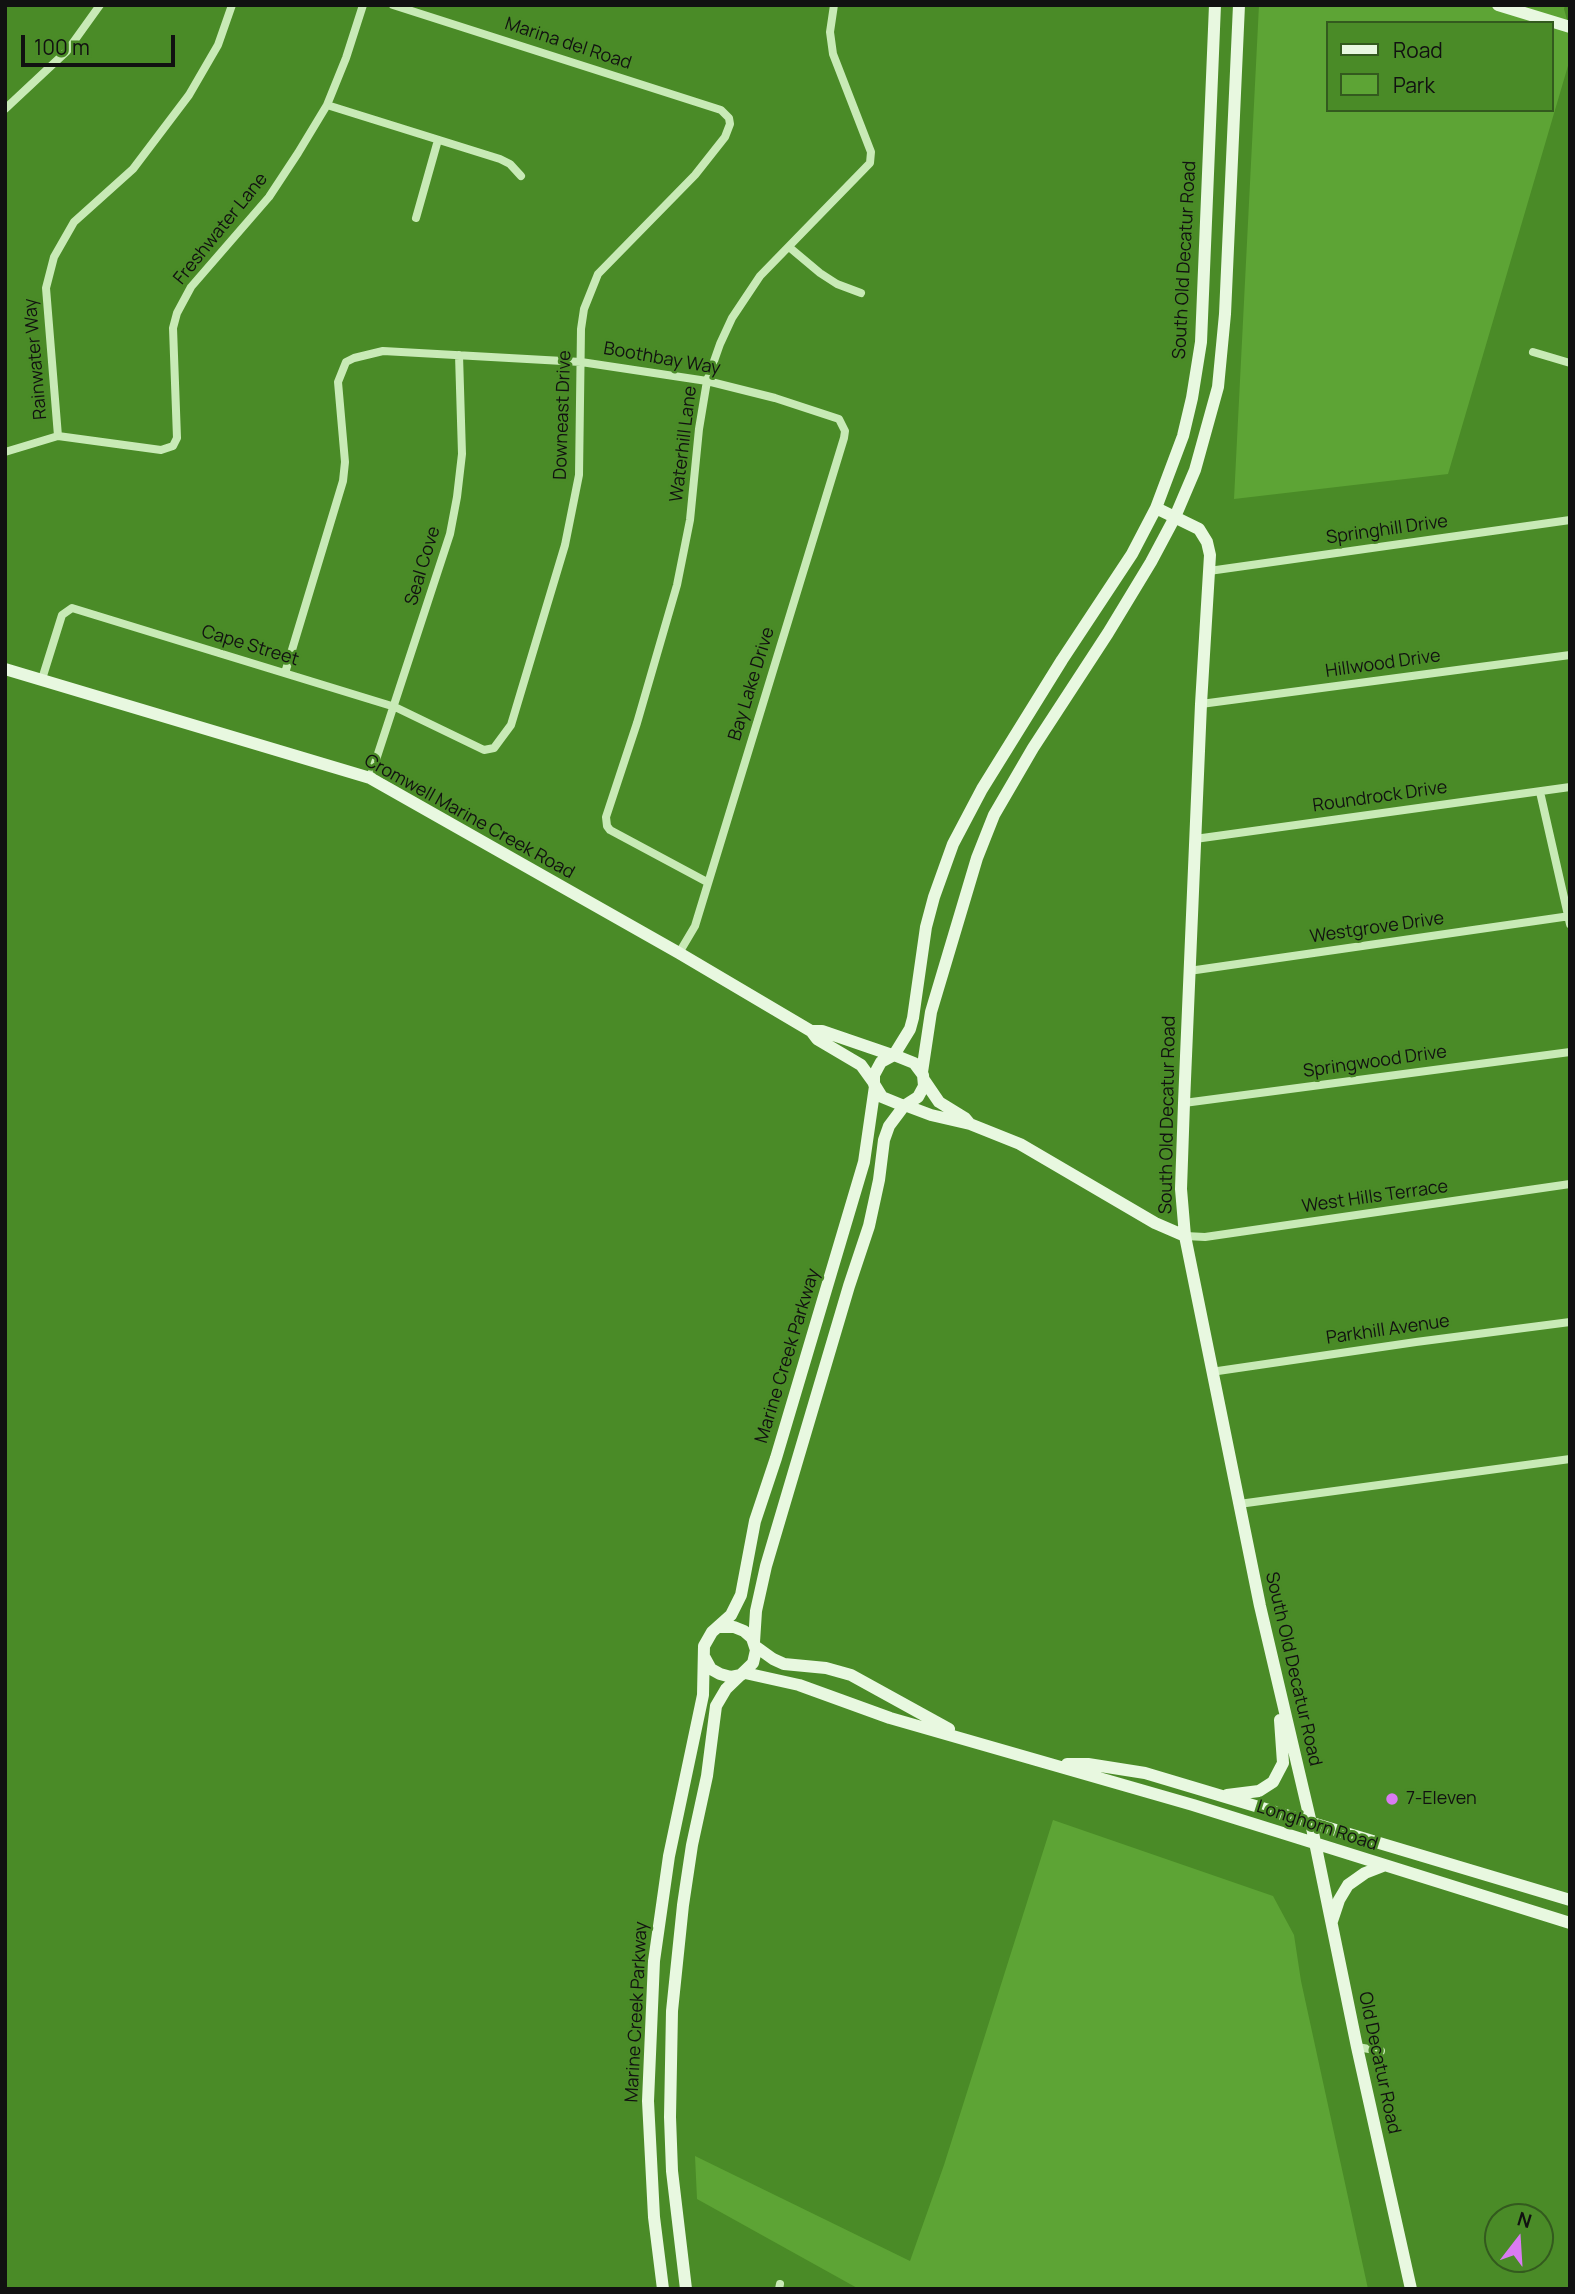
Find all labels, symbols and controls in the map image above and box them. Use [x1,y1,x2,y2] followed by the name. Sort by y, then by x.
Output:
[502,13,634,75] street label: Marina del Road
[24,21,178,65] scale bar
[1326,21,1554,112] legend
[34,33,90,61] text: 100 m
[1393,36,1443,64] text: Road
[1393,71,1435,99] text: Park
[1169,160,1201,360] street label: South Old Decatur Road
[169,169,273,289] street label: Freshwater Lane
[20,297,52,421] street label: Rainwater Way
[602,338,722,380] street label: Boothbay Way
[550,350,576,480] street label: Downeast Drive
[666,385,702,503] street label: Waterhill Lane
[1325,511,1449,549] street label: Springhill Drive
[401,524,445,608] street label: Seal Cove
[199,621,301,671] street label: Cape Street
[724,625,780,743] street label: Bay Lake Drive
[1324,645,1442,683] street label: Hillwood Drive
[360,750,578,884] street label: Cromwell Marine Creek Road
[1311,777,1449,817] street label: Roundrock Drive
[1309,908,1445,948] street label: Westgrove Drive
[1155,1016,1181,1214] street label: South Old Decatur Road
[1302,1041,1448,1083] street label: Springwood Drive
[1301,1176,1449,1218] street label: West Hills Terrace
[751,1266,825,1446] street label: Marine Creek Parkway
[1325,1311,1451,1349] street label: Parkhill Avenue
[1260,1570,1326,1768] street label: South Old Decatur Road
[1406,1788,1477,1810] place label: 7-Eleven
[1384,1791,1400,1807] marker: 7-Eleven
[1254,1796,1380,1856] street label: Longhorn Road
[621,1921,653,2103] street label: Marine Creek Parkway
[1353,1990,1405,2136] street label: Old Decatur Road
[1484,2203,1554,2273] north arrow
[1514,2205,1535,2234] text: N

